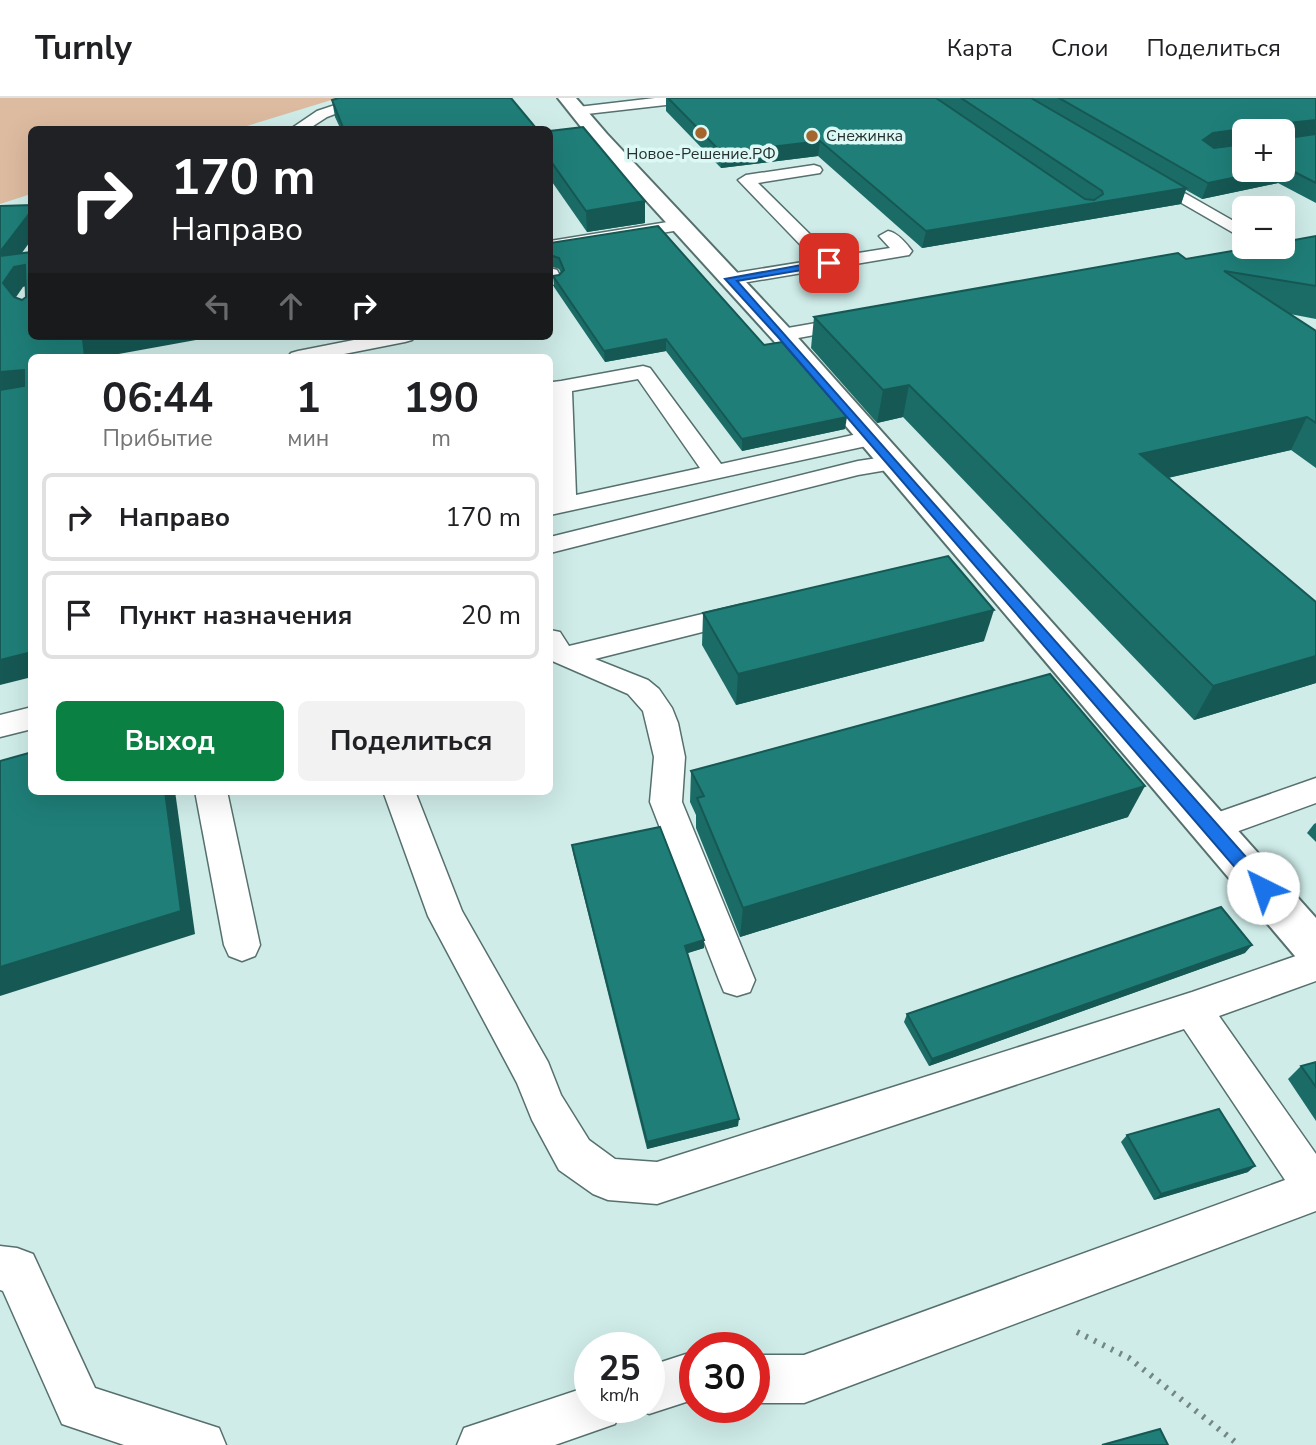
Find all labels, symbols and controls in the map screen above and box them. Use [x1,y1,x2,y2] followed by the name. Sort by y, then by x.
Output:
[35,26,132,71] text: Turnly
[947,32,1013,64] text: Карта
[1051,32,1108,64] text: Слои
[1146,32,1281,64] text: Поделиться
[1232,119,1295,259] map controls
[1232,119,1295,182] button: +
[693,125,709,141] marker: Новое-Решение.РФ
[826,125,903,147] place label: Снежинка
[804,128,820,144] marker: Снежинка
[626,143,776,165] place label: Новое-Решение.РФ
[171,144,315,211] text: 170 m
[56,154,147,245] icon: right
[1232,196,1295,259] button: −
[171,208,303,251] text: Направо
[799,233,859,293] pin
[810,244,848,282] icon: arrive
[199,287,237,325] icon: left
[272,287,310,325] icon: ahead
[345,287,383,325] icon: right
[102,370,213,427] text: 06:44
[296,370,321,427] text: 1
[403,370,479,427] text: 190
[102,423,213,454] text: Прибытие
[287,423,329,454] text: мин
[431,423,451,454] text: m
[60,498,98,536] icon: right
[119,500,230,535] text: Направо
[445,500,521,535] text: 170 m
[60,596,98,634] icon: arrive
[119,598,352,633] text: Пункт назначения
[461,598,521,633] text: 20 m
[56,701,284,781] button: Выход
[298,701,525,781] button: Поделиться
[1226,851,1300,925] position arrow
[679,1332,770,1423] speed limit sign: 30
[598,1345,641,1392] text: 25
[600,1383,639,1407] text: km/h

